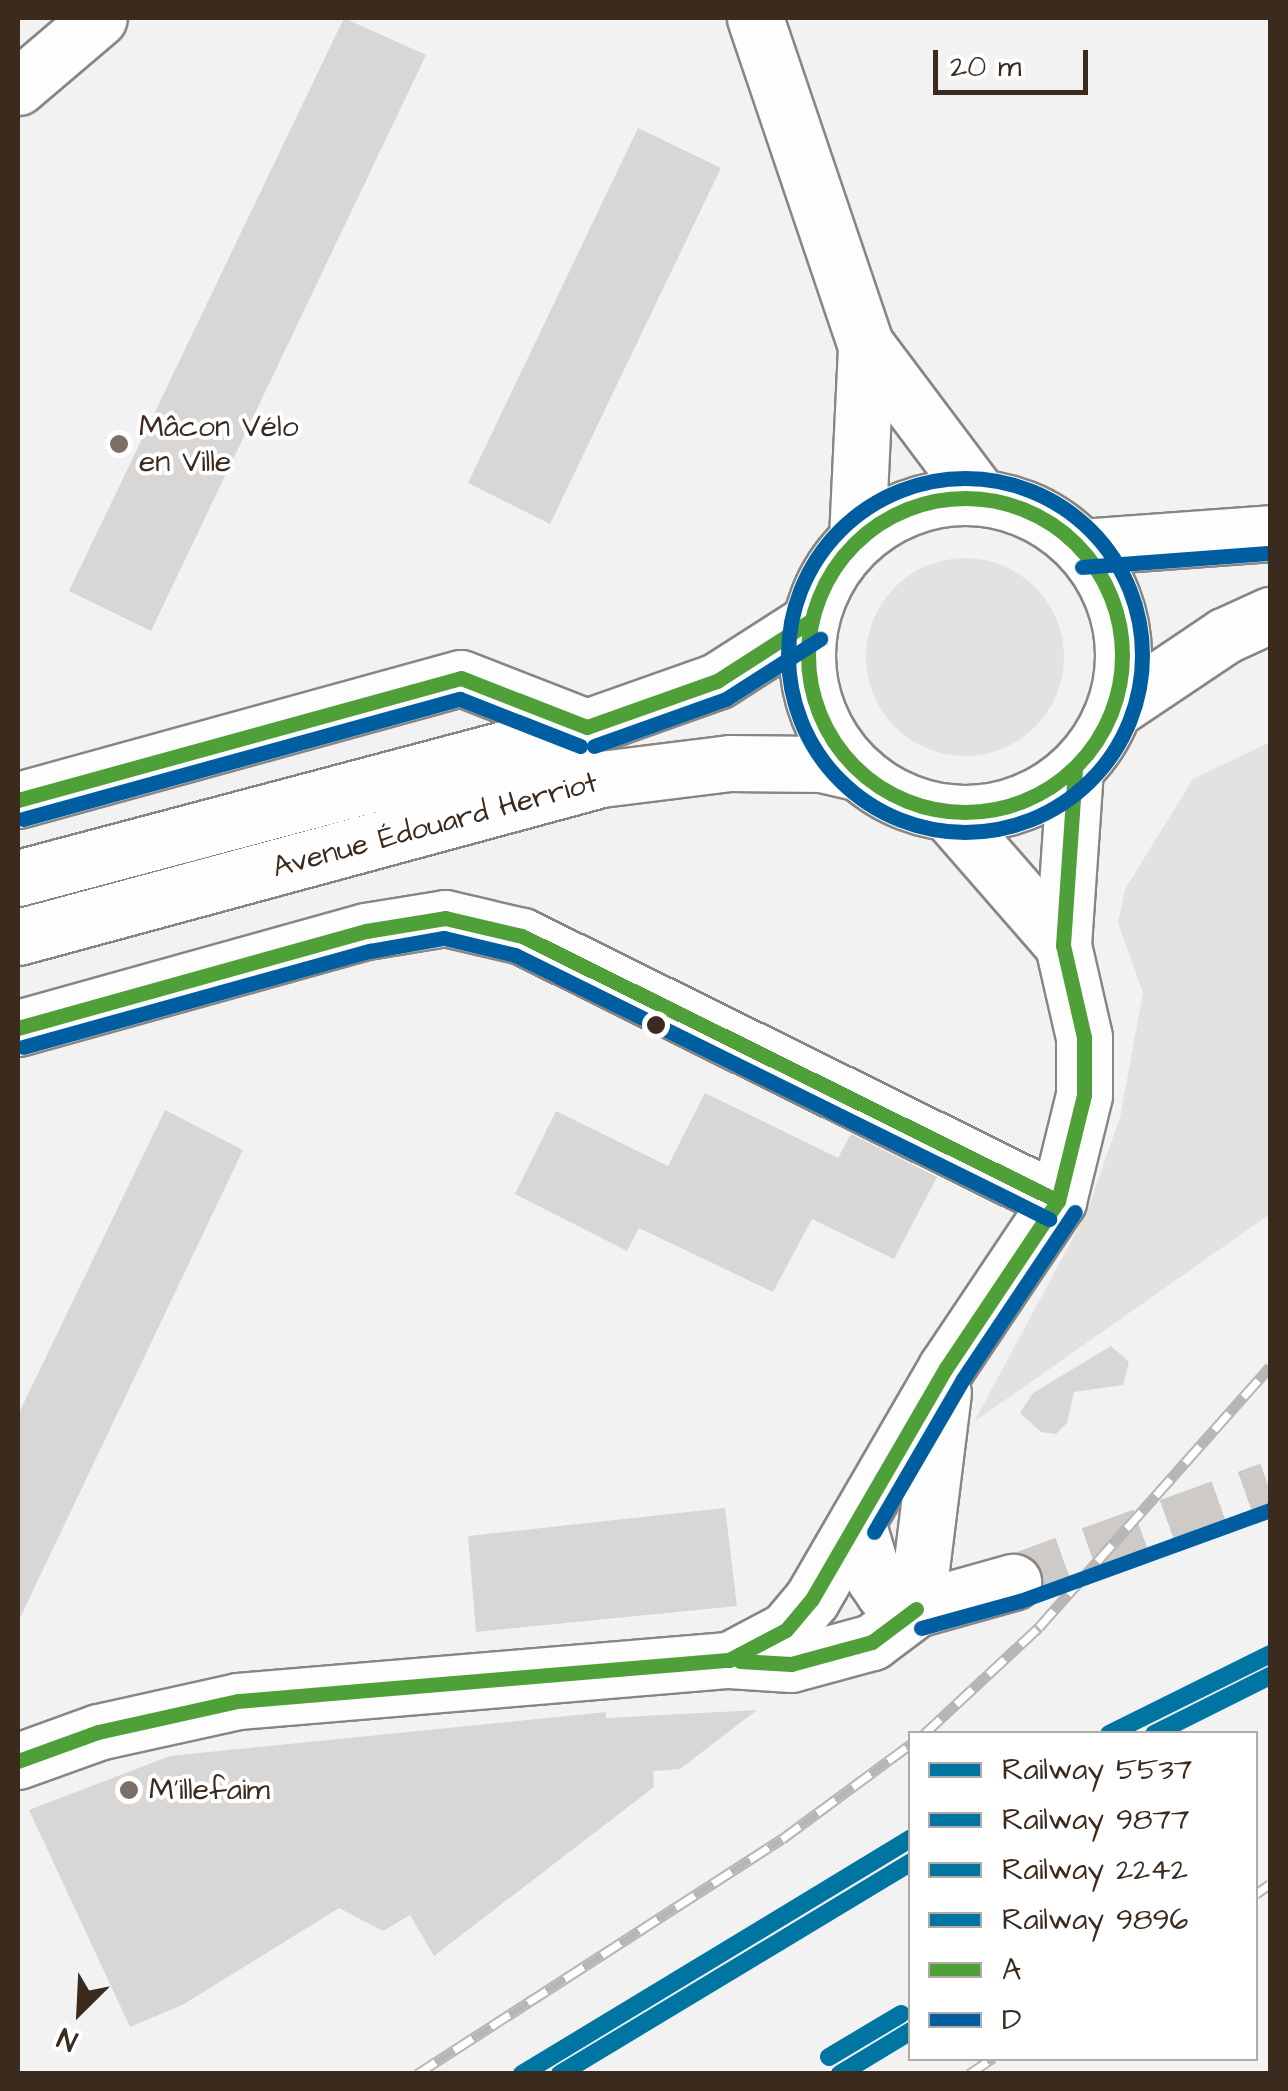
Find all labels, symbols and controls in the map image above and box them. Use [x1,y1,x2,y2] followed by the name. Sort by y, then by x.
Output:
[938,30,1093,92] scale bar
[950,46,1021,88] text: 20 m
[139,409,299,480] place label: Mâcon Vélo en Ville
[108,433,130,455] marker: Mâcon Vélo en Ville
[269,764,601,886] street label: Avenue Édouard Herriot
[646,1015,666,1035] unlabelled marker
[908,1731,1258,2061] legend
[1002,1749,1192,1791] text: Railway 5537
[149,1772,270,1808] place label: M'illefaim
[118,1779,140,1801] marker: M'illefaim
[1002,1799,1189,1841] text: Railway 9877
[1002,1849,1188,1891] text: Railway 2242
[1002,1899,1188,1941] text: Railway 9896
[1002,1949,1021,1991] text: A
[30,1961,130,2061] north arrow
[1002,1999,1021,2041] text: D
[52,2017,84,2060] text: N

